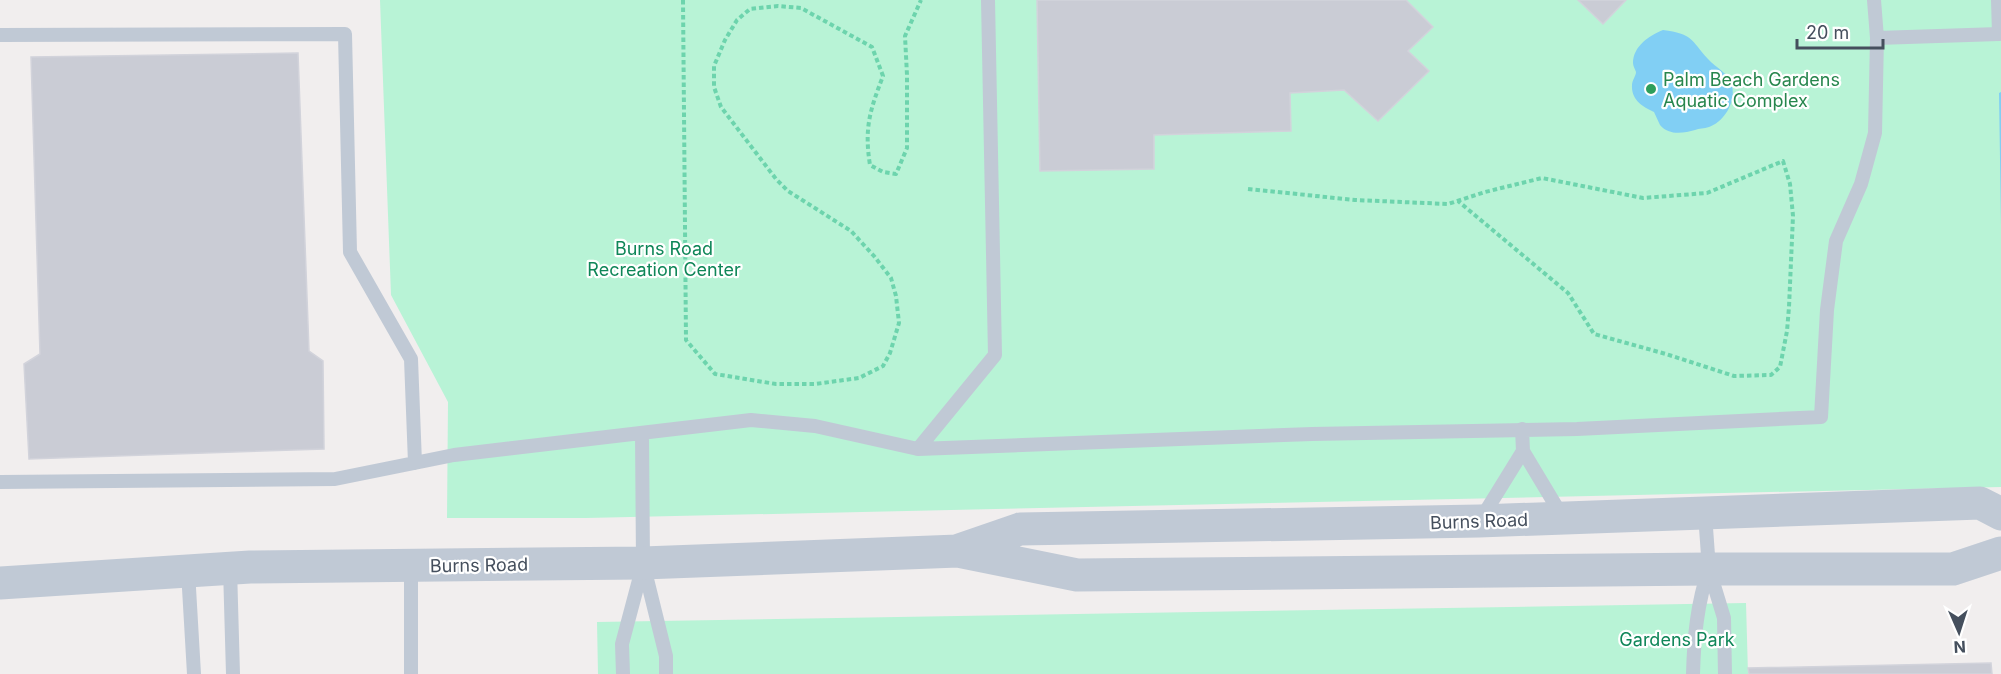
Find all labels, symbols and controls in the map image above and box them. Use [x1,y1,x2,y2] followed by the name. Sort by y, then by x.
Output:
[1797,12,1882,50] scale bar
[1806,22,1849,43] text: 20 m
[1663,69,1840,111] place label: Palm Beach Gardens Aquatic Complex
[1644,82,1658,96] marker: Palm Beach Gardens Aquatic Complex
[587,238,741,280] park label: Burns Road Recreation Center
[1430,509,1528,533] street label: Burns Road
[430,554,528,576] street label: Burns Road
[1929,602,1989,662] north arrow
[1619,629,1735,650] park label: Gardens Park
[1953,637,1966,657] text: N

